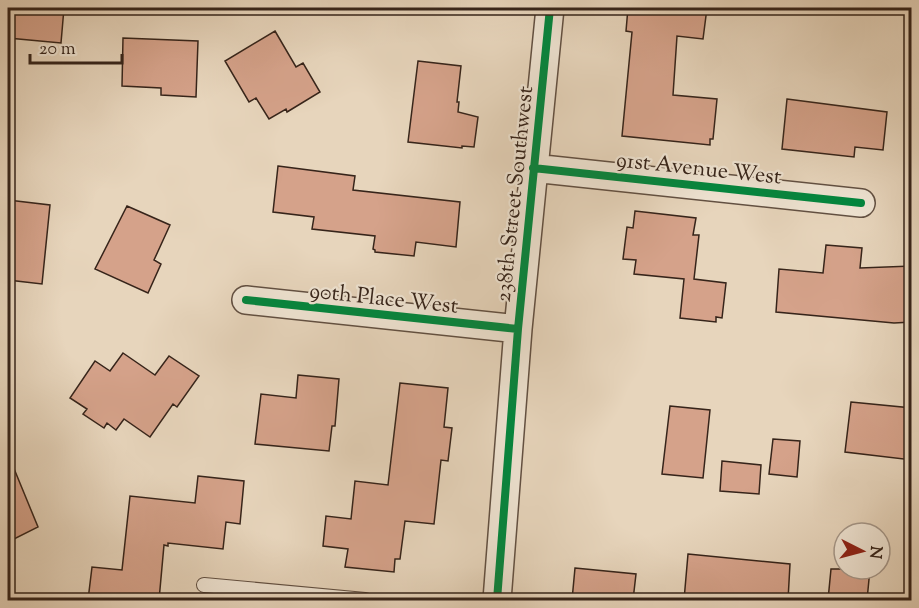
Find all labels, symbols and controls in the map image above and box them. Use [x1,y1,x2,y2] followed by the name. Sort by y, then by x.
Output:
[30,27,122,65] scale bar
[39,37,76,63] text: 20 m
[489,84,543,304] street label: 238th Street Southwest
[614,145,783,195] street label: 91st Avenue West
[308,276,460,324] street label: 90th Place West
[832,521,892,581] north arrow
[862,545,887,560] text: N

